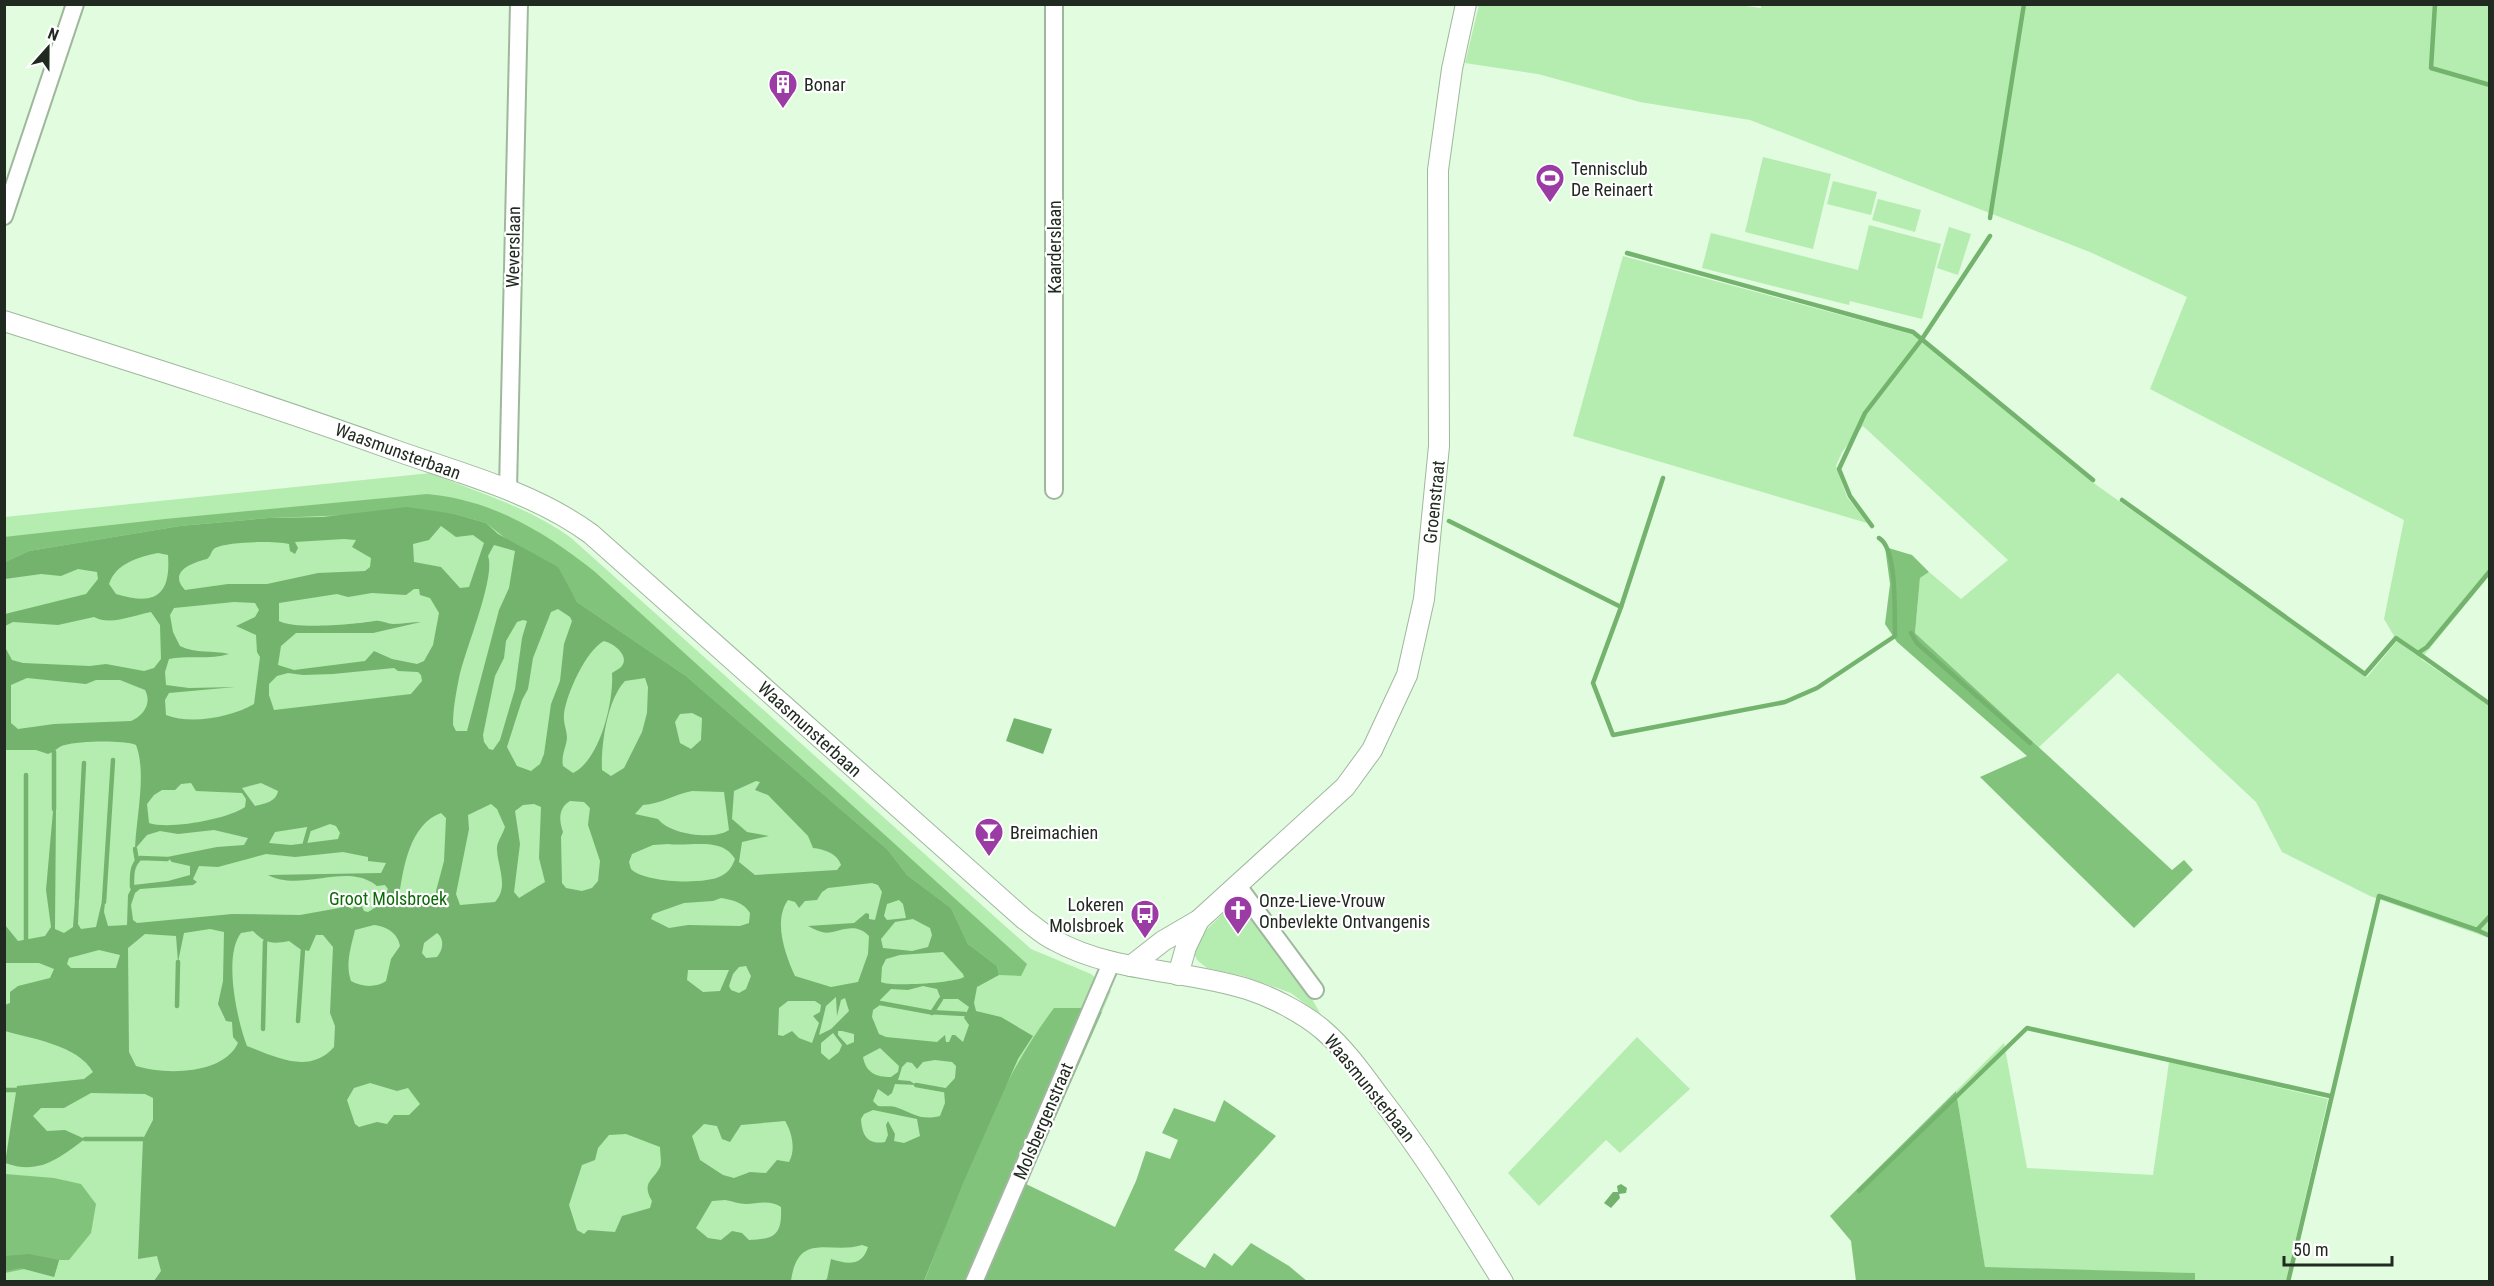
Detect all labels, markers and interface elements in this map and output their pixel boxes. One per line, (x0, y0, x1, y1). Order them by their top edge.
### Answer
north arrow (18, 18, 78, 78)
text: N (45, 24, 61, 45)
building icon: Bonar (767, 68, 799, 110)
place label: Bonar (804, 74, 846, 95)
place label: Tennisclub De Reinaert (1571, 158, 1653, 200)
sports icon: Tennisclub De Reinaert (1534, 162, 1566, 204)
street label: Kaarderslaan (1044, 200, 1065, 294)
street label: Weverslaan (502, 206, 524, 288)
street label: Waasmunsterbaan (332, 419, 464, 483)
street label: Groenstraat (1419, 459, 1449, 545)
street label: Waasmunsterbaan (754, 677, 866, 781)
bar icon: Breimachien (973, 816, 1005, 858)
place label: Breimachien (1010, 822, 1098, 843)
park label: Groot Molsbroek (329, 888, 447, 909)
place label: Onze-Lieve-Vrouw Onbevlekte Ontvangenis (1259, 890, 1430, 932)
place label: Lokeren Molsbroek (1049, 894, 1124, 936)
church icon: Onze-Lieve-Vrouw Onbevlekte Ontvangenis (1222, 894, 1254, 936)
bus stop icon: Lokeren Molsbroek (1129, 898, 1161, 940)
street label: Waasmunsterbaan (1320, 1030, 1420, 1146)
street label: Molsbergenstraat (1009, 1059, 1077, 1183)
scale bar (2284, 1229, 2392, 1267)
text: 50 m (2293, 1239, 2328, 1260)

